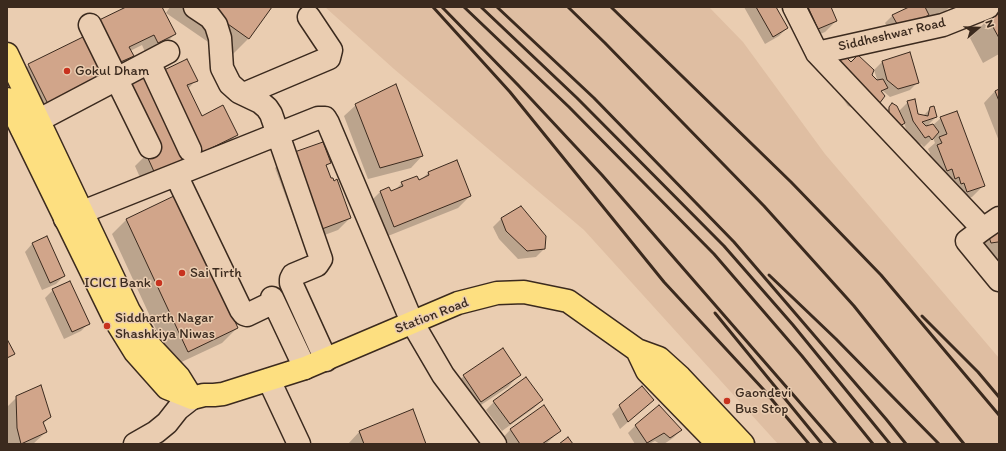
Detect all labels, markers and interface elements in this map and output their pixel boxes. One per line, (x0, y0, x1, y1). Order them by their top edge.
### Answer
north arrow (958, 8, 998, 48)
street label: Siddheshwar Road (837, 14, 947, 56)
text: N (982, 18, 997, 29)
place label: Gokul Dham (75, 63, 149, 79)
marker: Gokul Dham (62, 66, 72, 76)
place label: Sai Tirth (190, 265, 242, 281)
marker: Sai Tirth (177, 268, 187, 278)
place label: ICICI Bank (84, 275, 151, 291)
marker: ICICI Bank (154, 278, 164, 288)
street label: Station Road (393, 294, 471, 338)
place label: Siddharth Nagar Shashkiya Niwas (115, 310, 215, 342)
marker: Siddharth Nagar Shashkiya Niwas (102, 321, 112, 331)
place label: Gaondevi Bus Stop (735, 385, 791, 418)
marker: Gaondevi Bus Stop (722, 396, 732, 406)

